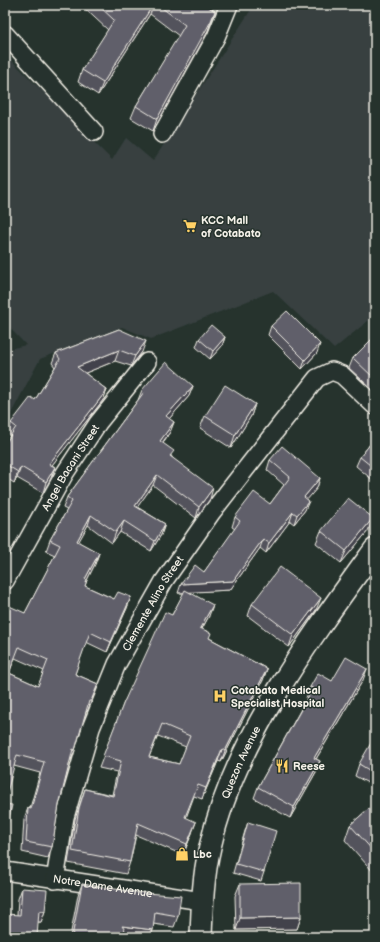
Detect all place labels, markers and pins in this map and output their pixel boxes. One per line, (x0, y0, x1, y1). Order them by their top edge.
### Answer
place label: KCC Mall of Cotabato (201, 214, 261, 240)
supermarket icon: KCC Mall of Cotabato (182, 218, 198, 234)
place label: Cotabato Medical Specialist Hospital (231, 684, 325, 710)
hospital icon: Cotabato Medical Specialist Hospital (212, 688, 228, 704)
restaurant icon: Reese (274, 758, 290, 774)
place label: Reese (293, 760, 325, 773)
shop icon: Lbc (174, 846, 190, 862)
place label: Lbc (193, 848, 212, 861)

